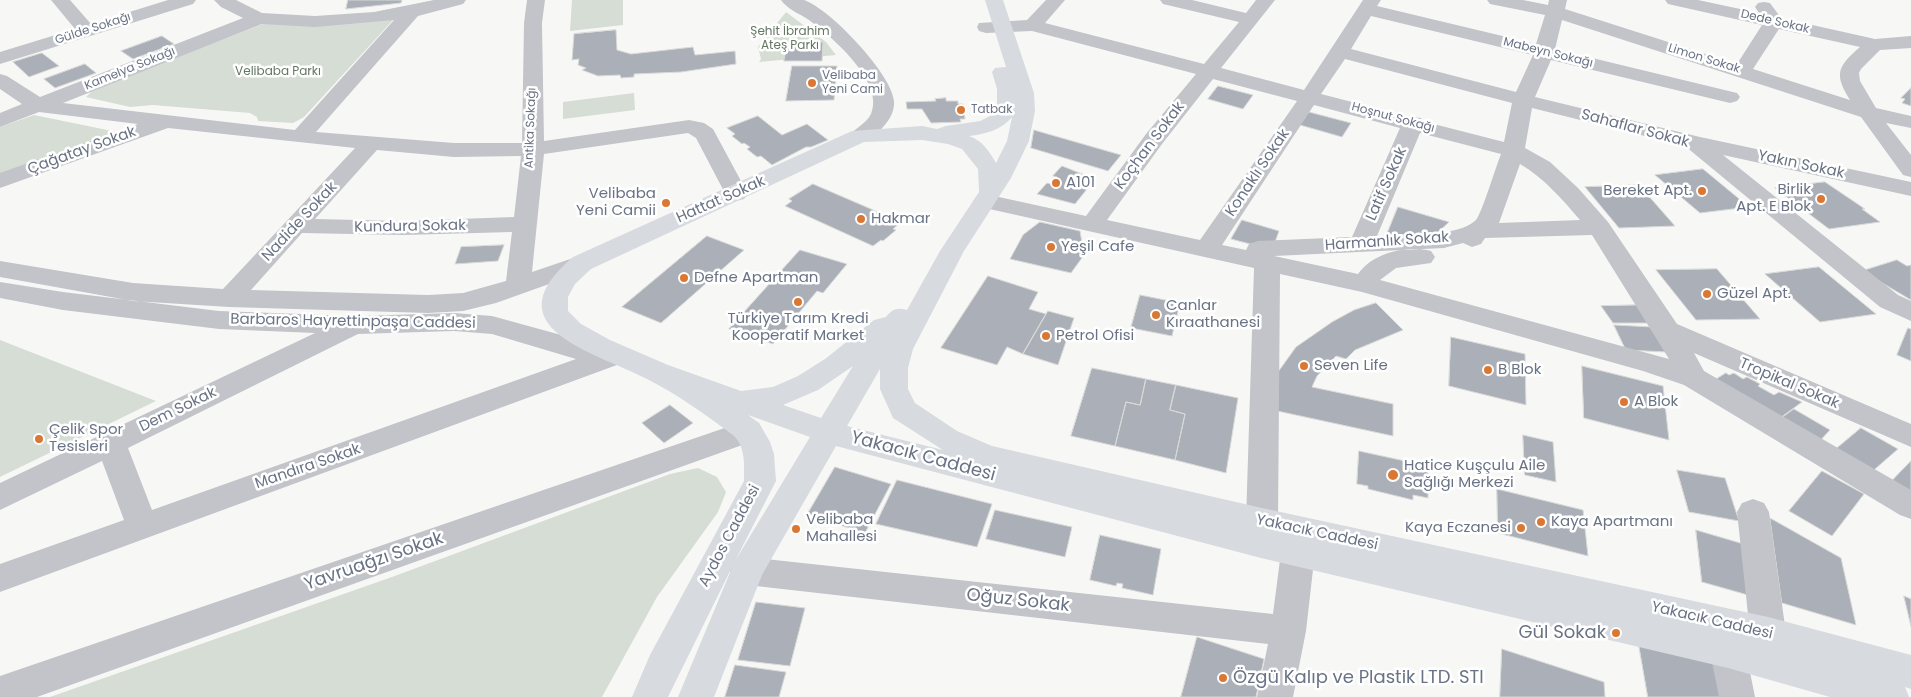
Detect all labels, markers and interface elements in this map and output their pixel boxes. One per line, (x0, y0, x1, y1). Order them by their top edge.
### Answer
street label: Dede Sokak (1739, 7, 1811, 37)
street label: Gülde Sokağı (53, 10, 133, 48)
park label: Şehit İbrahim Ateş Parkı (750, 25, 830, 53)
street label: Mabeyn Sokağı (1502, 35, 1594, 71)
street label: Limon Sokak (1666, 41, 1742, 77)
street label: Kamelya Sokağı (83, 44, 177, 94)
park label: Velibaba Parkı (235, 65, 321, 79)
place label: Velibaba Yeni Cami (822, 69, 883, 97)
marker: Velibaba Yeni Cami (806, 77, 818, 89)
street label: Antika Sokağı (522, 87, 540, 169)
street label: Koçhan Sokak (1111, 99, 1189, 193)
street label: Hoşnut Sokağı (1350, 100, 1436, 136)
place label: Tatbak (971, 103, 1012, 117)
marker: Tatbak (955, 104, 967, 116)
street label: Sahaflar Sokak (1579, 106, 1691, 152)
street label: Çağatay Sokak (25, 123, 139, 179)
street label: Konaklı Sokak (1222, 126, 1294, 220)
street label: Latif Sokak (1363, 144, 1411, 224)
street label: Yakın Sokak (1756, 147, 1846, 183)
street label: Hattat Sokak (674, 172, 768, 228)
place label: A101 (1066, 174, 1095, 192)
marker: A101 (1050, 177, 1062, 189)
street label: Nadide Sokak (259, 179, 341, 265)
place label: Birlik Apt. E Blok (1736, 181, 1811, 216)
place label: Bereket Apt. (1603, 182, 1692, 200)
place label: Velibaba Yeni Camii (576, 185, 656, 220)
marker: Bereket Apt. (1696, 185, 1708, 197)
marker: Birlik Apt. E Blok (1815, 193, 1827, 205)
marker: Velibaba Yeni Camii (660, 197, 672, 209)
place label: Hakmar (871, 210, 930, 228)
marker: Hakmar (855, 213, 867, 225)
street label: Kundura Sokak (354, 217, 466, 237)
street label: Harmanlık Sokak (1324, 229, 1450, 255)
place label: Yeşil Cafe (1061, 238, 1134, 256)
marker: Yeşil Cafe (1045, 241, 1057, 253)
place label: Defne Apartman (694, 269, 818, 287)
marker: Defne Apartman (678, 272, 690, 284)
place label: Güzel Apt. (1717, 285, 1791, 303)
marker: Güzel Apt. (1701, 288, 1713, 300)
marker: Türkiye Tarım Kredi Kooperatif Market (792, 296, 804, 308)
place label: Canlar Kıraathanesi (1166, 297, 1260, 332)
marker: Canlar Kıraathanesi (1150, 309, 1162, 321)
place label: Türkiye Tarım Kredi Kooperatif Market (727, 310, 869, 345)
street label: Barbaros Hayrettinpaşa Caddesi (230, 311, 476, 333)
place label: Petrol Ofisi (1056, 327, 1134, 345)
marker: Petrol Ofisi (1040, 330, 1052, 342)
street label: Tropikal Sokak (1736, 355, 1842, 413)
place label: Seven Life (1314, 357, 1388, 375)
marker: Seven Life (1298, 360, 1310, 372)
place label: B Blok (1498, 361, 1541, 379)
marker: B Blok (1482, 364, 1494, 376)
street label: Dem Sokak (137, 384, 219, 436)
place label: A Blok (1634, 393, 1678, 411)
marker: A Blok (1618, 396, 1630, 408)
place label: Çelik Spor Tesisleri (49, 421, 123, 456)
street label: Yakacık Caddesi (848, 427, 998, 487)
marker: Çelik Spor Tesisleri (33, 433, 45, 445)
street label: Mandıra Sokak (253, 441, 363, 493)
place label: Hatice Kuşçulu Aile Sağlığı Merkezi (1404, 457, 1545, 492)
marker: Hatice Kuşçulu Aile Sağlığı Merkezi (1386, 468, 1400, 482)
street label: Aydos Caddesi (696, 482, 764, 590)
place label: Velibaba Mahallesi (806, 511, 877, 546)
street label: Yakacık Caddesi (1254, 511, 1380, 555)
place label: Kaya Apartmanı (1551, 513, 1673, 531)
marker: Kaya Apartmanı (1535, 516, 1547, 528)
place label: Kaya Eczanesi (1405, 519, 1511, 537)
marker: Kaya Eczanesi (1515, 522, 1527, 534)
marker: Velibaba Mahallesi (790, 523, 802, 535)
street label: Yavruağzı Sokak (302, 528, 446, 596)
street label: Oğuz Sokak (965, 585, 1071, 617)
street label: Yakacık Caddesi (1650, 598, 1774, 644)
place label: Gül Sokak (1518, 622, 1606, 644)
marker: Gül Sokak (1610, 627, 1622, 639)
place label: Özgü Kalıp ve Plastik LTD. STI (1233, 667, 1484, 689)
marker: Özgü Kalıp ve Plastik LTD. STI (1217, 672, 1229, 684)

